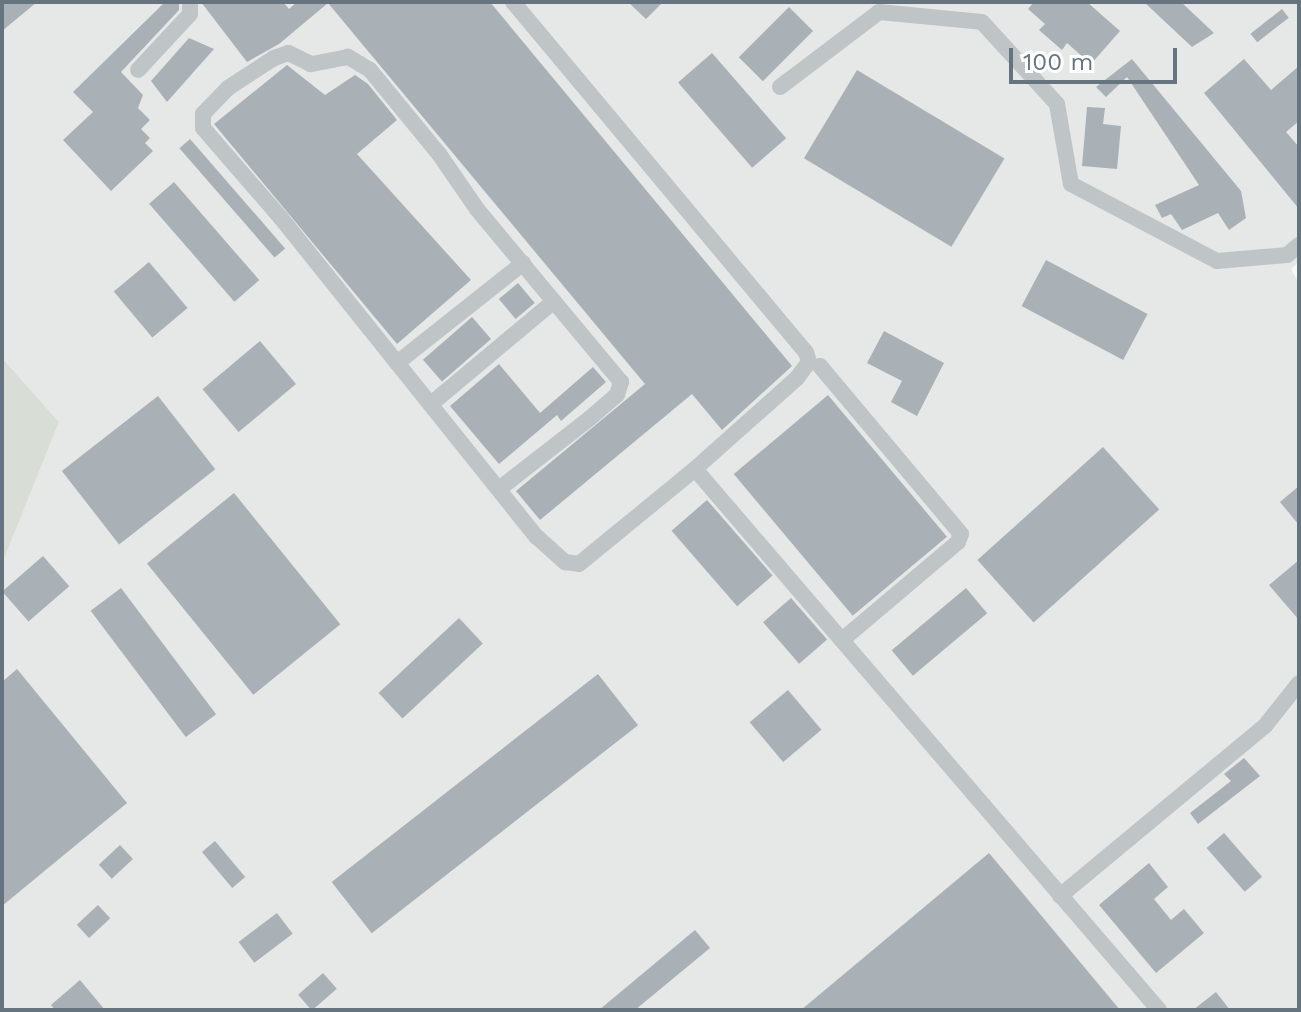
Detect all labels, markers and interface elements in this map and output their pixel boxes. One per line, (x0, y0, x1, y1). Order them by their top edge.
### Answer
scale bar (1013, 32, 1181, 82)
text: 100 m (1023, 48, 1093, 76)

